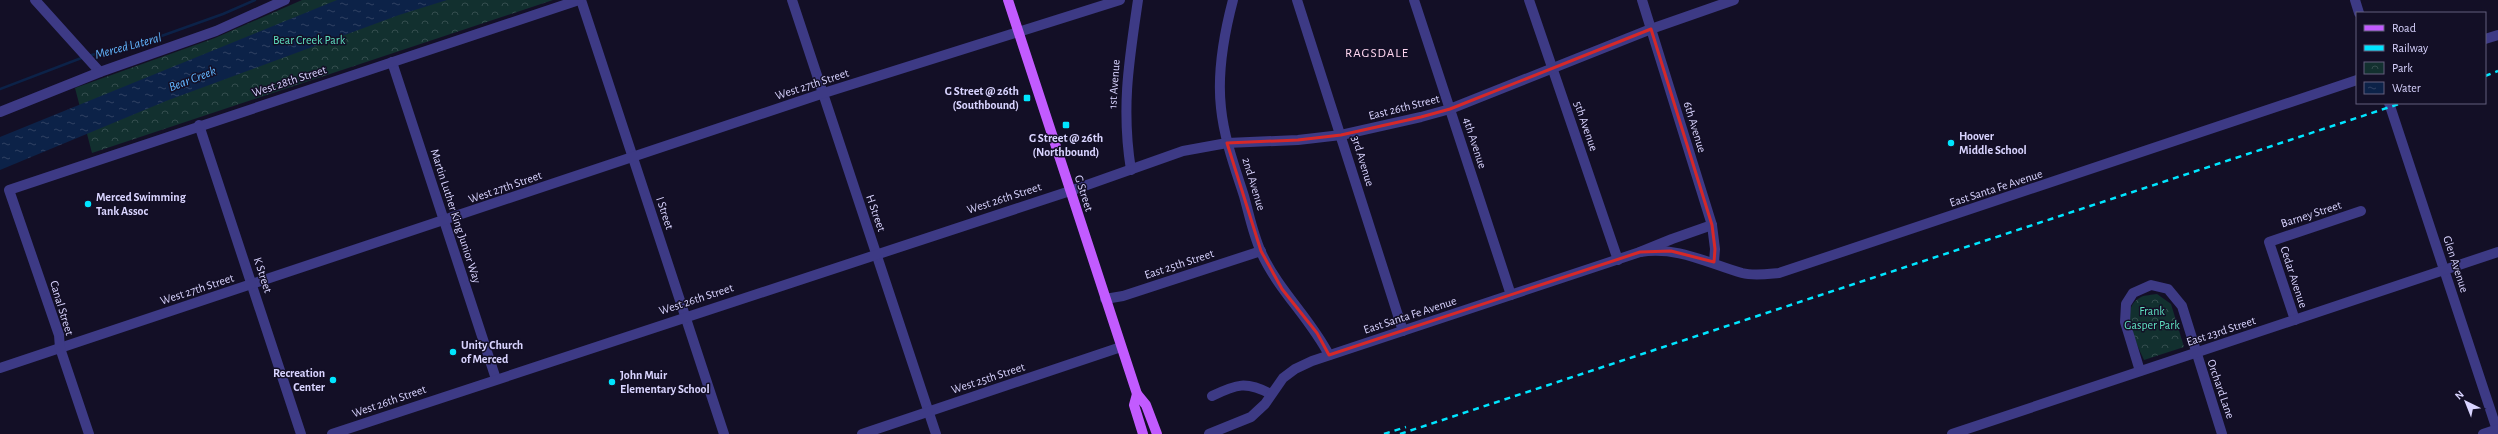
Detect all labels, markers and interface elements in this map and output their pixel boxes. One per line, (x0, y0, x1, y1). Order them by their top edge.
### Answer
legend (2356, 12, 2486, 104)
text: Road (2392, 22, 2416, 34)
water label: Merced Lateral (94, 31, 163, 62)
park label: Bear Creek Park (273, 34, 346, 46)
text: Railway (2392, 42, 2428, 55)
district label: RAGSDALE (1345, 47, 1409, 60)
street label: 1st Avenue (1106, 59, 1122, 109)
text: Park (2392, 62, 2413, 74)
street label: West 28th Street (250, 63, 328, 99)
water label: Bear Creek (167, 64, 218, 94)
street label: West 27th Street (774, 66, 851, 102)
text: Water (2392, 82, 2421, 94)
place label: G Street @ 26th (Southbound) (945, 85, 1019, 112)
street label: East 26th Street (1367, 92, 1441, 122)
marker: G Street @ 26th (Southbound) (1022, 93, 1032, 103)
street label: 5th Avenue (1572, 99, 1600, 153)
street label: 6th Avenue (1682, 100, 1708, 154)
street label: 4th Avenue (1461, 116, 1489, 170)
marker: G Street @ 26th (Northbound) (1061, 120, 1071, 130)
place label: Hoover Middle School (1959, 130, 2027, 156)
place label: G Street @ 26th (Northbound) (1029, 132, 1103, 159)
street label: 3rd Avenue (1350, 134, 1376, 188)
marker: Hoover Middle School (1946, 138, 1956, 148)
street label: Martin Luther King Junior Way (428, 147, 483, 285)
street label: 2nd Avenue (1240, 156, 1268, 212)
street label: East Santa Fe Avenue (1948, 167, 2044, 209)
street label: West 27th Street (467, 169, 543, 205)
street label: G Street (1073, 173, 1096, 213)
street label: West 26th Street (965, 180, 1043, 216)
place label: Merced Swimming Tank Assoc (96, 191, 187, 217)
street label: H Street (864, 193, 888, 233)
street label: I Street (654, 195, 676, 231)
marker: Merced Swimming Tank Assoc (83, 199, 93, 209)
street label: Barney Street (2279, 199, 2343, 230)
street label: Glen Avenue (2441, 234, 2471, 294)
street label: Cedar Avenue (2278, 245, 2310, 309)
street label: East 25th Street (1143, 247, 1215, 281)
street label: K Street (252, 256, 274, 295)
street label: West 27th Street (159, 271, 236, 307)
street label: Canal Street (48, 279, 76, 337)
street label: West 26th Street (657, 281, 735, 317)
street label: East Santa Fe Avenue (1362, 294, 1458, 336)
park label: Frank Gasper Park (2124, 305, 2180, 331)
street label: East 23rd Street (2185, 314, 2257, 348)
place label: Unity Church of Merced (461, 339, 523, 365)
marker: Unity Church of Merced (448, 347, 458, 357)
street label: Orchard Lane (2205, 358, 2237, 420)
street label: West 25th Street (950, 360, 1027, 396)
place label: Recreation Center (273, 367, 326, 393)
place label: John Muir Elementary School (620, 369, 710, 396)
marker: Recreation Center (328, 375, 338, 385)
marker: John Muir Elementary School (607, 377, 617, 387)
north arrow (2446, 382, 2486, 422)
street label: West 26th Street (350, 383, 428, 419)
text: N (2453, 388, 2466, 402)

